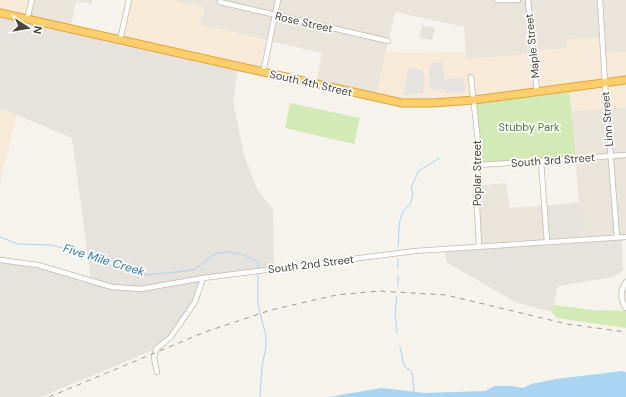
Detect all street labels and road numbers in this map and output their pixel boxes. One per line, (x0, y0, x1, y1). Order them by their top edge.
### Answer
street label: Rose Street (274, 9, 334, 35)
street label: Maple Street (522, 13, 542, 79)
street label: South 4th Street (268, 67, 354, 99)
street label: Linn Street (598, 91, 616, 147)
street label: Poplar Street (470, 140, 484, 206)
street label: South 3rd Street (511, 150, 595, 170)
street label: South 2nd Street (267, 252, 355, 276)

